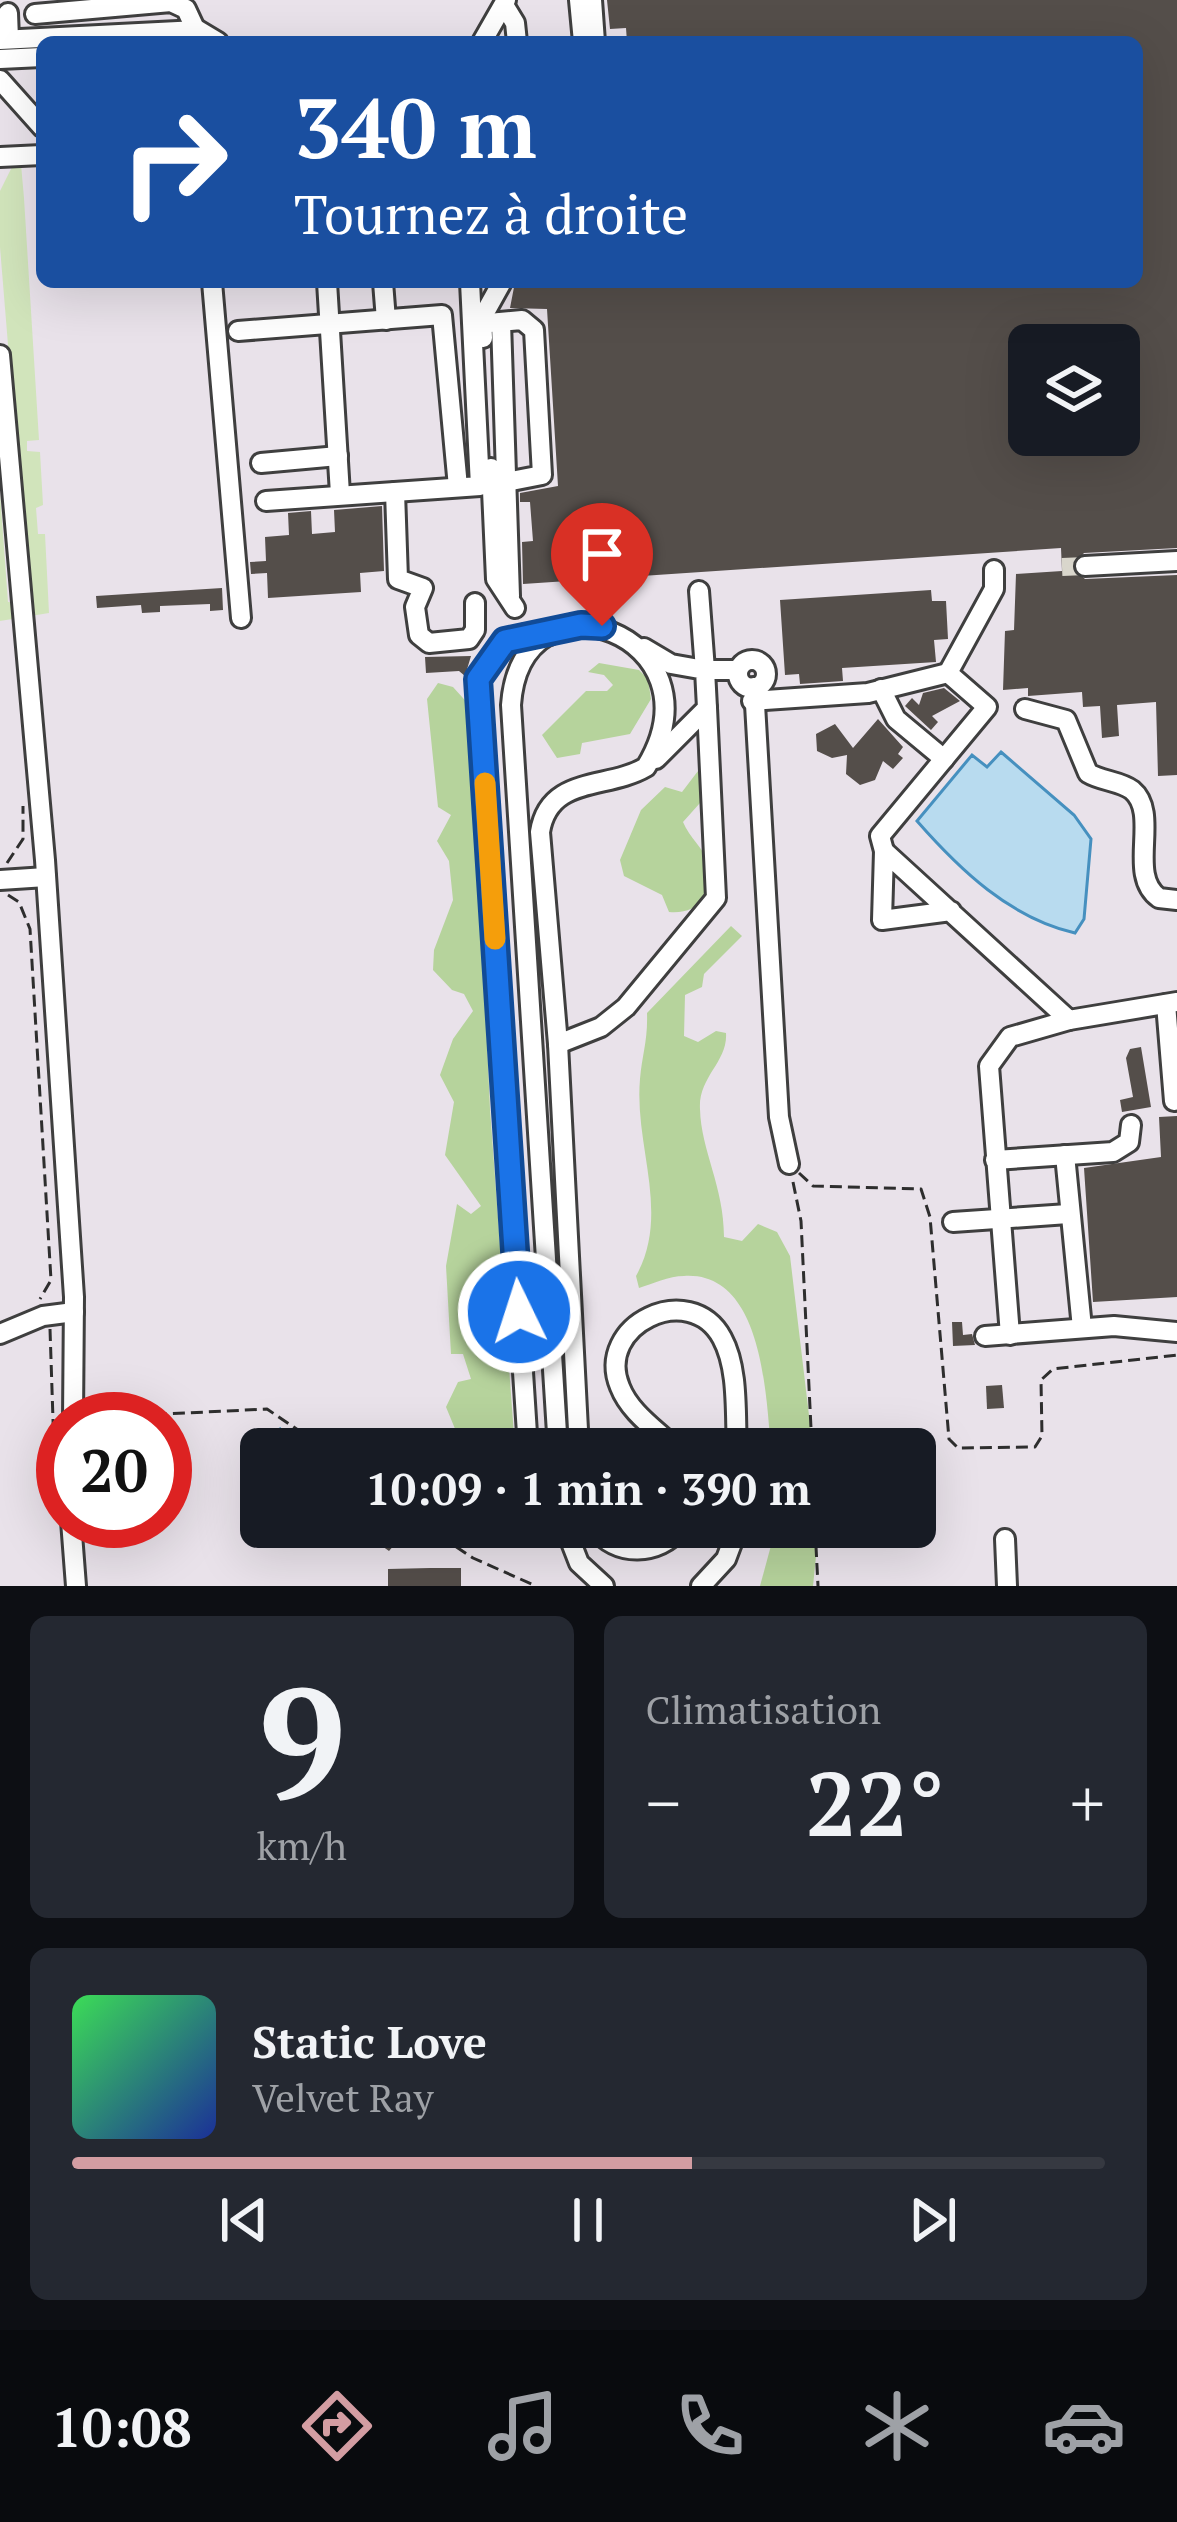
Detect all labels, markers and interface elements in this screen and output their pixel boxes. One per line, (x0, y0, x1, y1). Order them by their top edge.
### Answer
text: 340 m (294, 71, 537, 182)
icon: right (96, 84, 252, 240)
text: Tournez à droite (294, 178, 688, 249)
map controls (1008, 324, 1140, 456)
button: layers (1008, 324, 1140, 456)
pin (551, 503, 653, 626)
icon: arrive (569, 521, 635, 587)
position arrow (456, 1249, 582, 1375)
speed limit sign: 20 (36, 1392, 192, 1548)
text: 10:09 · 1 min · 390 m (365, 1458, 811, 1518)
text: 9 (258, 1637, 346, 1844)
text: Climatisation (646, 1683, 881, 1735)
text: 22° (806, 1742, 945, 1862)
text: − (646, 1758, 681, 1846)
text: + (1070, 1758, 1105, 1846)
text: km/h (257, 1819, 347, 1871)
text: Static Love (252, 2011, 487, 2071)
text: Velvet Ray (252, 2071, 433, 2123)
icon: previous (211, 2187, 277, 2253)
icon: pause (555, 2187, 621, 2253)
icon: next (900, 2187, 966, 2253)
icon: directions (295, 2384, 379, 2468)
icon: music (481, 2384, 565, 2468)
icon: phone (668, 2384, 752, 2468)
icon: climate (855, 2384, 939, 2468)
icon: car (1042, 2384, 1126, 2468)
text: 10:08 (51, 2391, 192, 2462)

